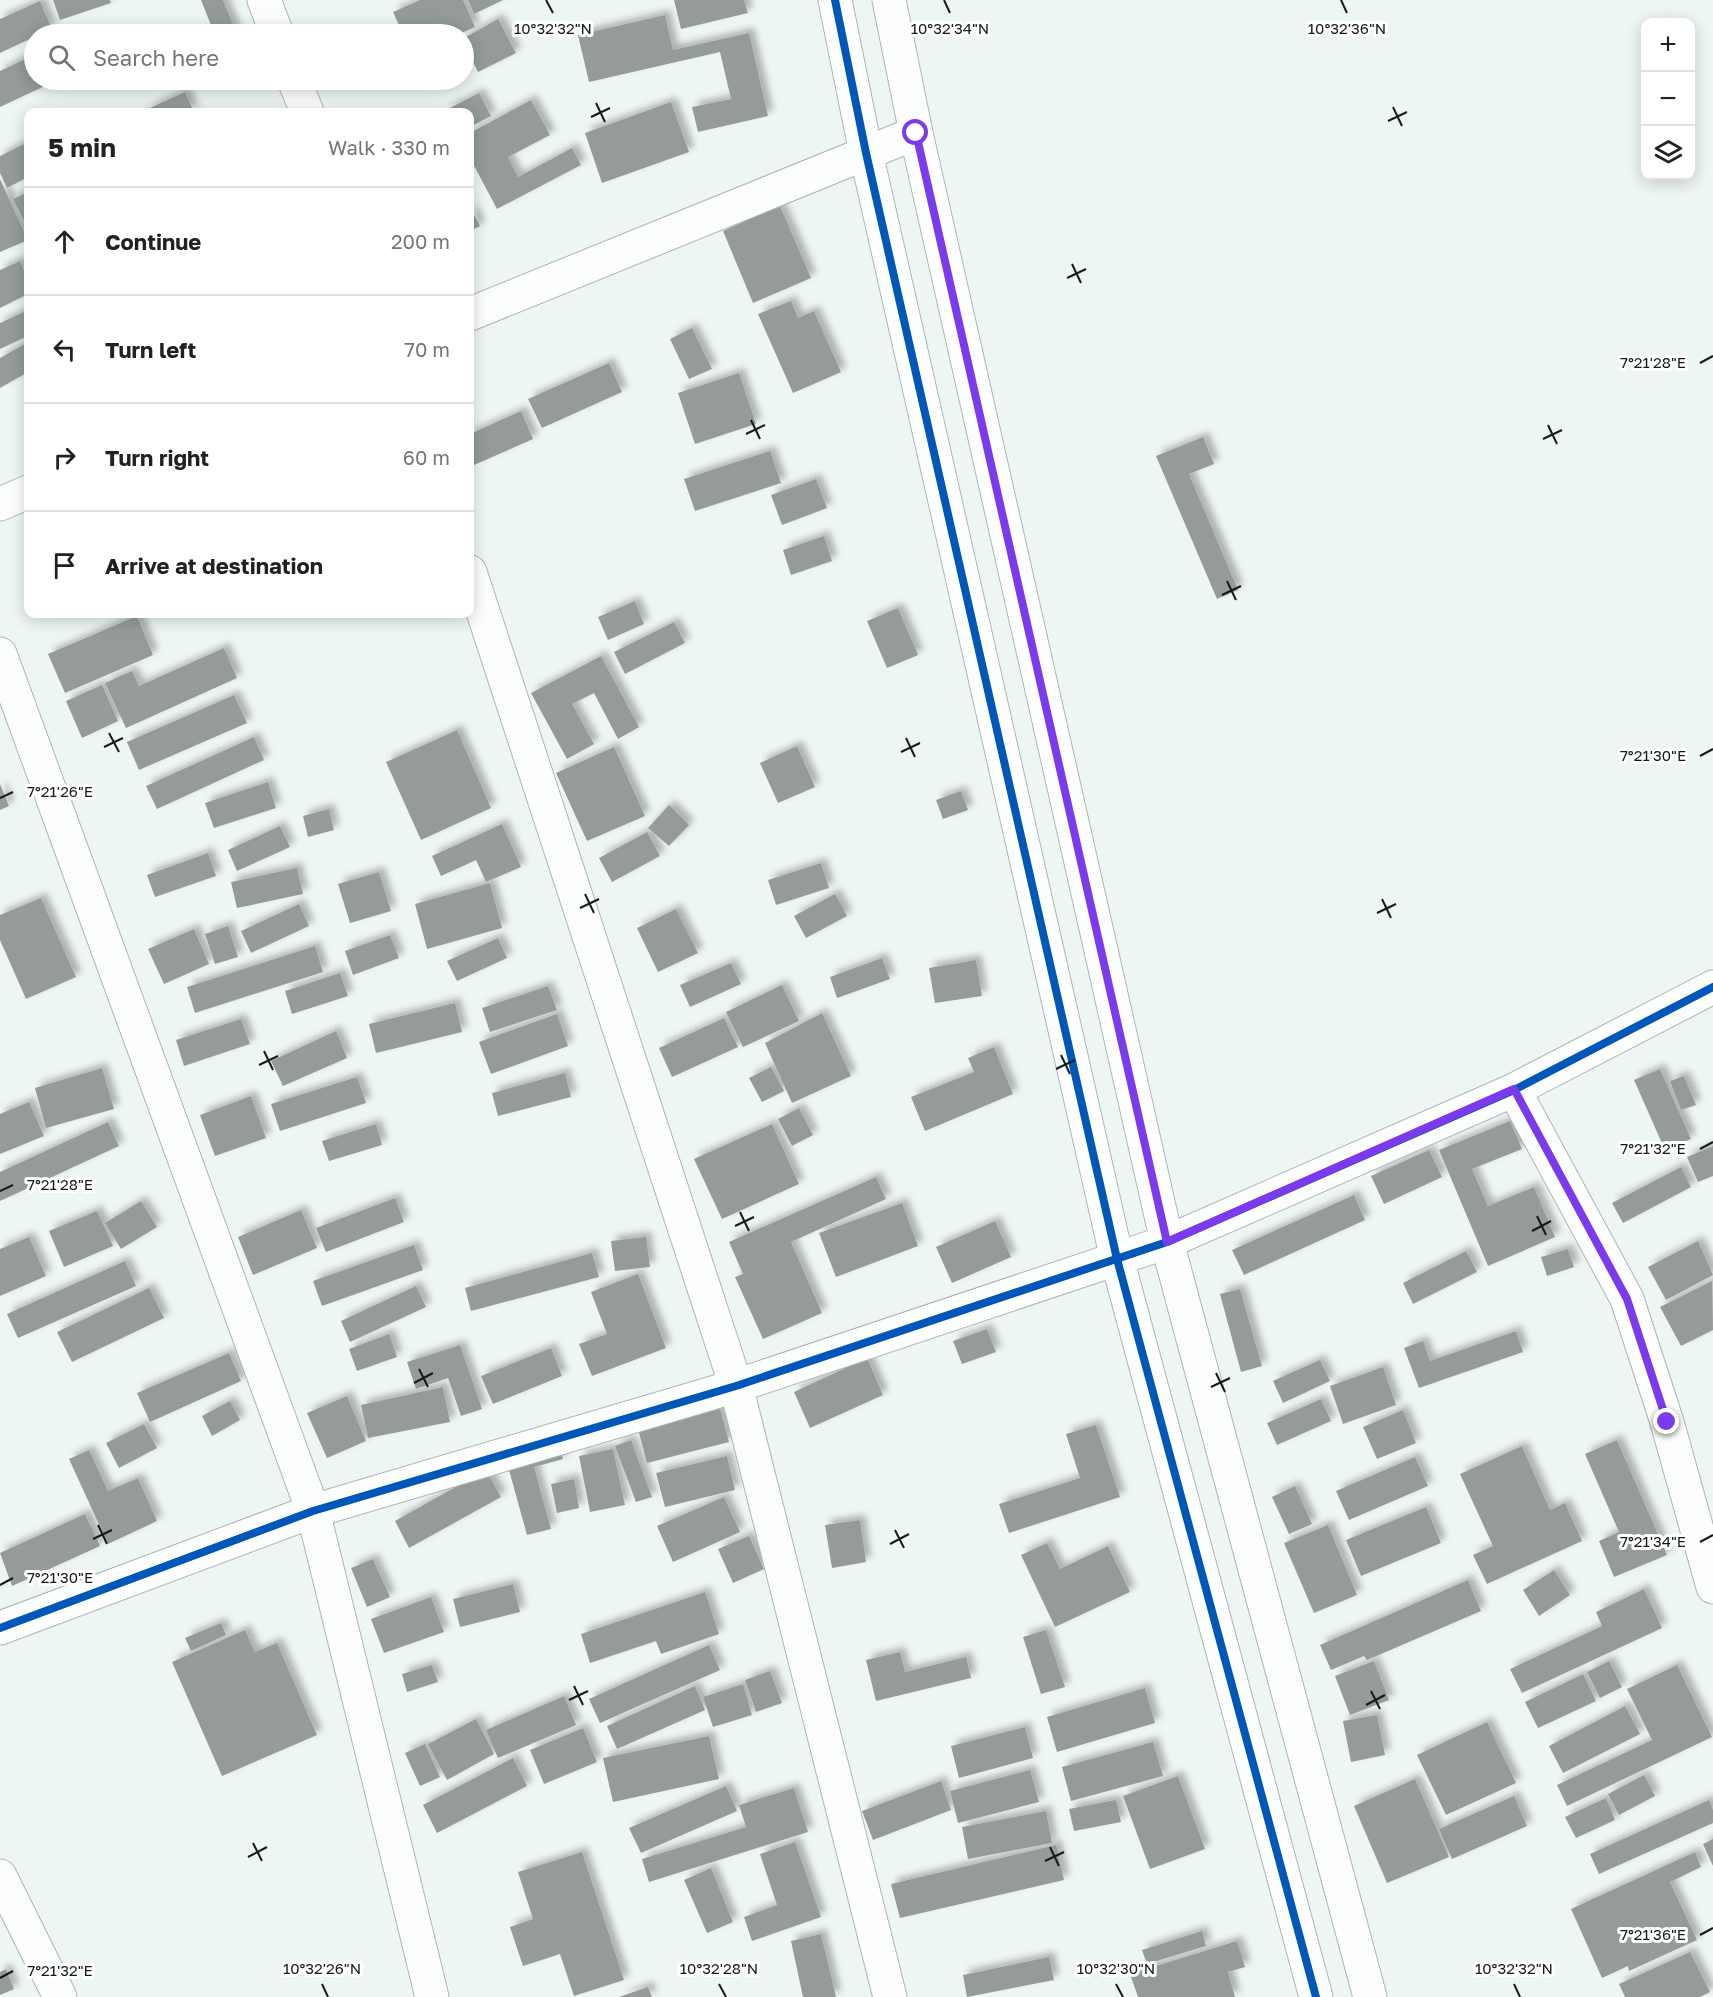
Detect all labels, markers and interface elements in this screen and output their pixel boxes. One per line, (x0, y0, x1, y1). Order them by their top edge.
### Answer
map controls (1641, 18, 1695, 180)
button: + (1641, 18, 1695, 72)
text: 10°32'32"N (514, 19, 592, 37)
text: 10°32'34"N (911, 19, 989, 37)
text: 10°32'36"N (1308, 19, 1386, 37)
search box (24, 24, 474, 90)
icon: search (45, 41, 78, 74)
text: Search here (93, 44, 219, 71)
button: − (1641, 72, 1695, 126)
route start (902, 119, 928, 145)
button: layers (1641, 126, 1695, 180)
text: 5 min (48, 132, 116, 163)
text: Walk · 330 m (328, 135, 450, 159)
icon: ahead (48, 225, 81, 258)
text: Continue (105, 228, 201, 255)
text: 200 m (391, 229, 450, 253)
icon: left (48, 333, 81, 366)
text: Turn left (105, 336, 196, 363)
text: 70 m (404, 337, 450, 361)
text: 7°21'28"E (1620, 353, 1686, 371)
icon: right (48, 441, 81, 474)
text: Turn right (105, 444, 209, 471)
text: 60 m (403, 445, 450, 469)
icon: arrive (48, 549, 81, 582)
text: Arrive at destination (105, 552, 323, 579)
text: 7°21'30"E (1620, 746, 1686, 764)
text: 7°21'26"E (27, 782, 93, 800)
text: 7°21'32"E (1620, 1139, 1686, 1157)
text: 7°21'28"E (27, 1175, 93, 1193)
route end (1653, 1408, 1679, 1434)
text: 7°21'34"E (1620, 1532, 1686, 1550)
text: 7°21'30"E (27, 1568, 93, 1586)
text: 7°21'36"E (1620, 1925, 1686, 1943)
text: 10°32'26"N (283, 1959, 361, 1977)
text: 10°32'28"N (680, 1959, 758, 1977)
text: 10°32'30"N (1077, 1959, 1155, 1977)
text: 10°32'32"N (1475, 1959, 1553, 1977)
text: 7°21'32"E (27, 1961, 93, 1979)

